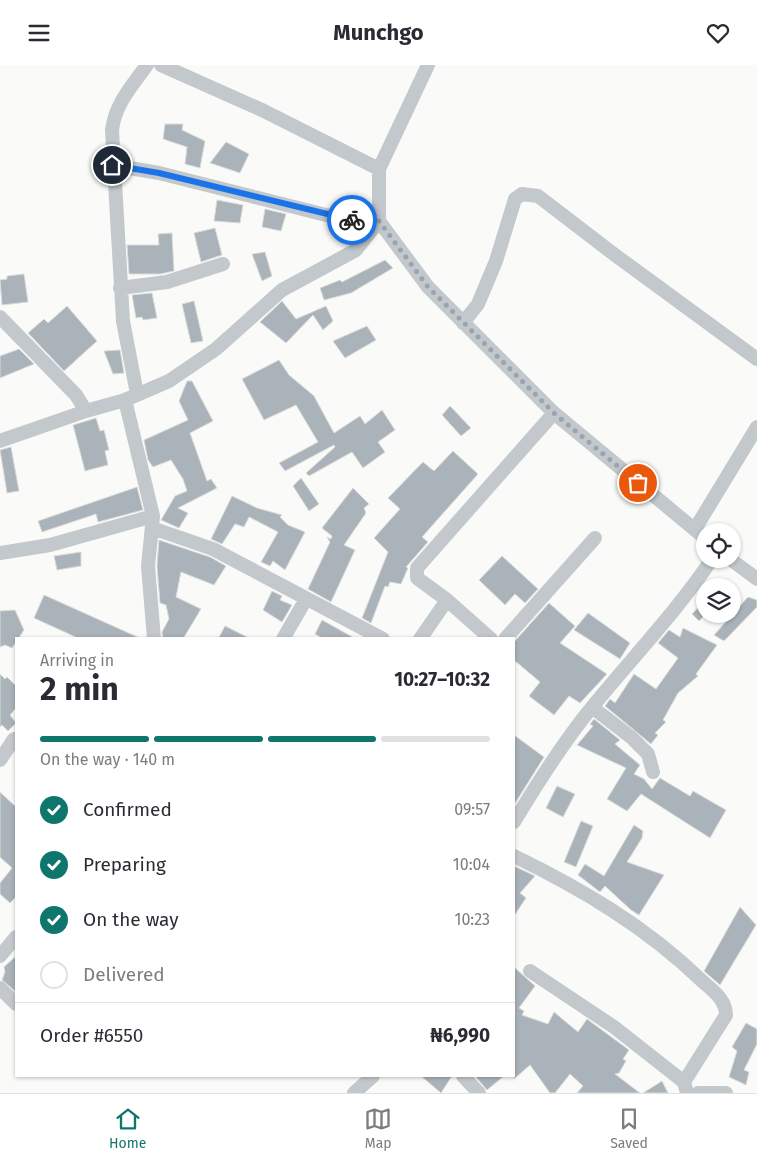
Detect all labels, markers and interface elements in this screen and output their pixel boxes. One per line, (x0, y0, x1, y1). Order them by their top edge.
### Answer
icon: menu (25, 19, 53, 47)
text: Munchgo (333, 19, 424, 46)
icon: heart (704, 19, 732, 47)
pin (91, 144, 133, 186)
icon: home (98, 151, 126, 179)
courier (327, 195, 377, 245)
icon: bike (338, 206, 366, 234)
pin (617, 462, 659, 504)
icon: bag (624, 469, 652, 497)
map controls (696, 523, 741, 623)
button: locate (696, 523, 741, 568)
button: layers (696, 578, 741, 623)
text: Arriving in (40, 651, 114, 670)
text: 10:27–10:32 (394, 668, 490, 691)
text: 2 min (40, 670, 119, 708)
text: On the way · 140 m (40, 750, 175, 769)
icon: check (40, 796, 68, 824)
text: Confirmed (83, 798, 172, 821)
text: 09:57 (454, 800, 490, 819)
icon: check (40, 851, 68, 879)
text: Preparing (83, 853, 166, 876)
text: 10:04 (453, 855, 490, 874)
icon: check (40, 906, 68, 934)
text: On the way (83, 908, 179, 931)
text: 10:23 (454, 910, 490, 929)
text: Delivered (83, 963, 165, 986)
text: Order #6550 (40, 1024, 143, 1047)
text: ₦6,990 (430, 1024, 490, 1047)
tab: Home (109, 1105, 146, 1152)
tab: Map (364, 1105, 392, 1152)
tab: Saved (610, 1105, 648, 1152)

